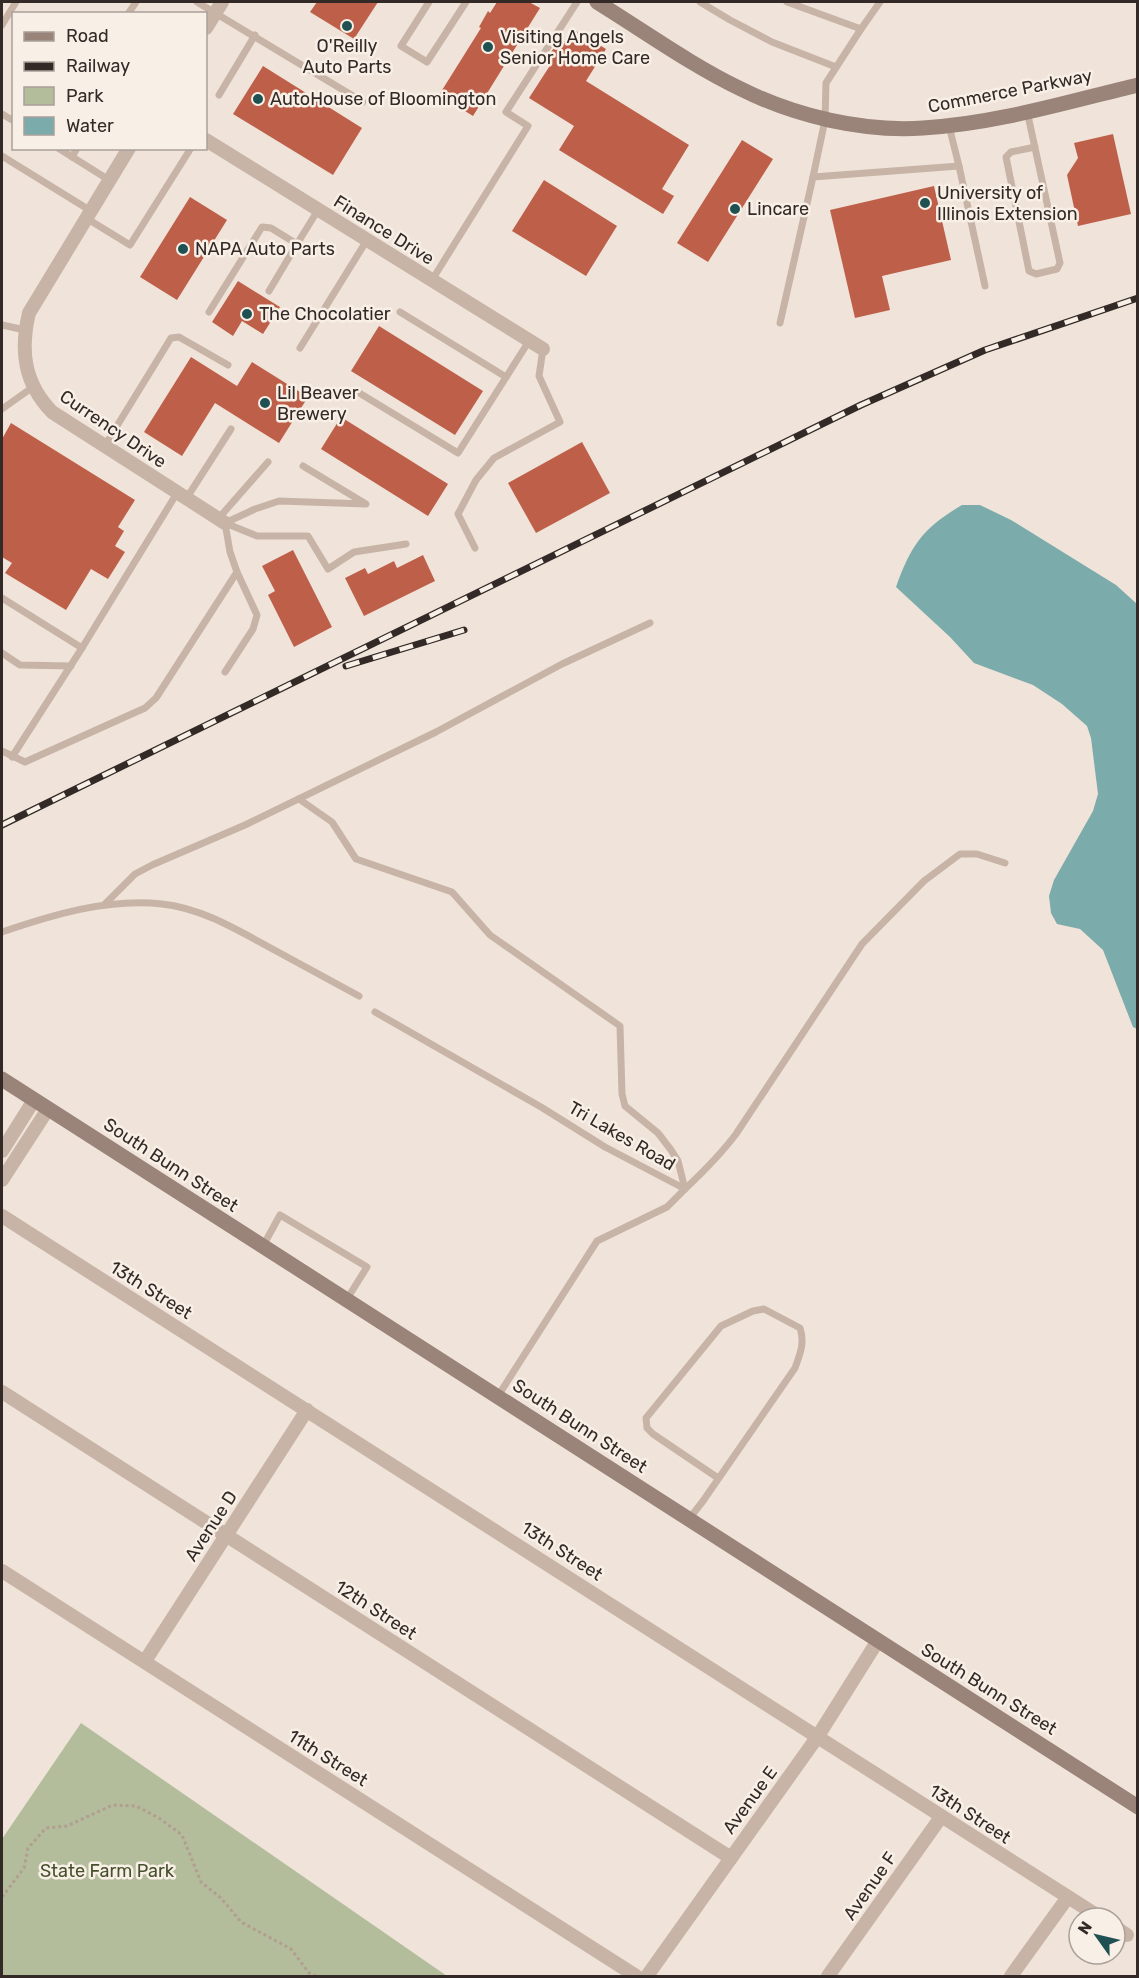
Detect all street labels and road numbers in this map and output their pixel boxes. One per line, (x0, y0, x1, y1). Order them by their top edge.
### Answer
street label: Commerce Parkway (926, 64, 1094, 118)
street label: Finance Drive (330, 190, 438, 270)
street label: Currency Drive (55, 385, 171, 473)
street label: Tri Lakes Road (565, 1097, 679, 1175)
street label: South Bunn Street (100, 1113, 242, 1217)
street label: 13th Street (106, 1256, 196, 1324)
street label: South Bunn Street (509, 1374, 651, 1478)
street label: Avenue D (180, 1487, 242, 1565)
street label: 13th Street (517, 1516, 607, 1586)
street label: 12th Street (331, 1576, 421, 1644)
street label: South Bunn Street (917, 1638, 1061, 1740)
street label: 11th Street (284, 1725, 372, 1791)
street label: Avenue E (718, 1762, 782, 1838)
street label: 13th Street (925, 1779, 1015, 1849)
street label: Avenue F (839, 1848, 901, 1924)

